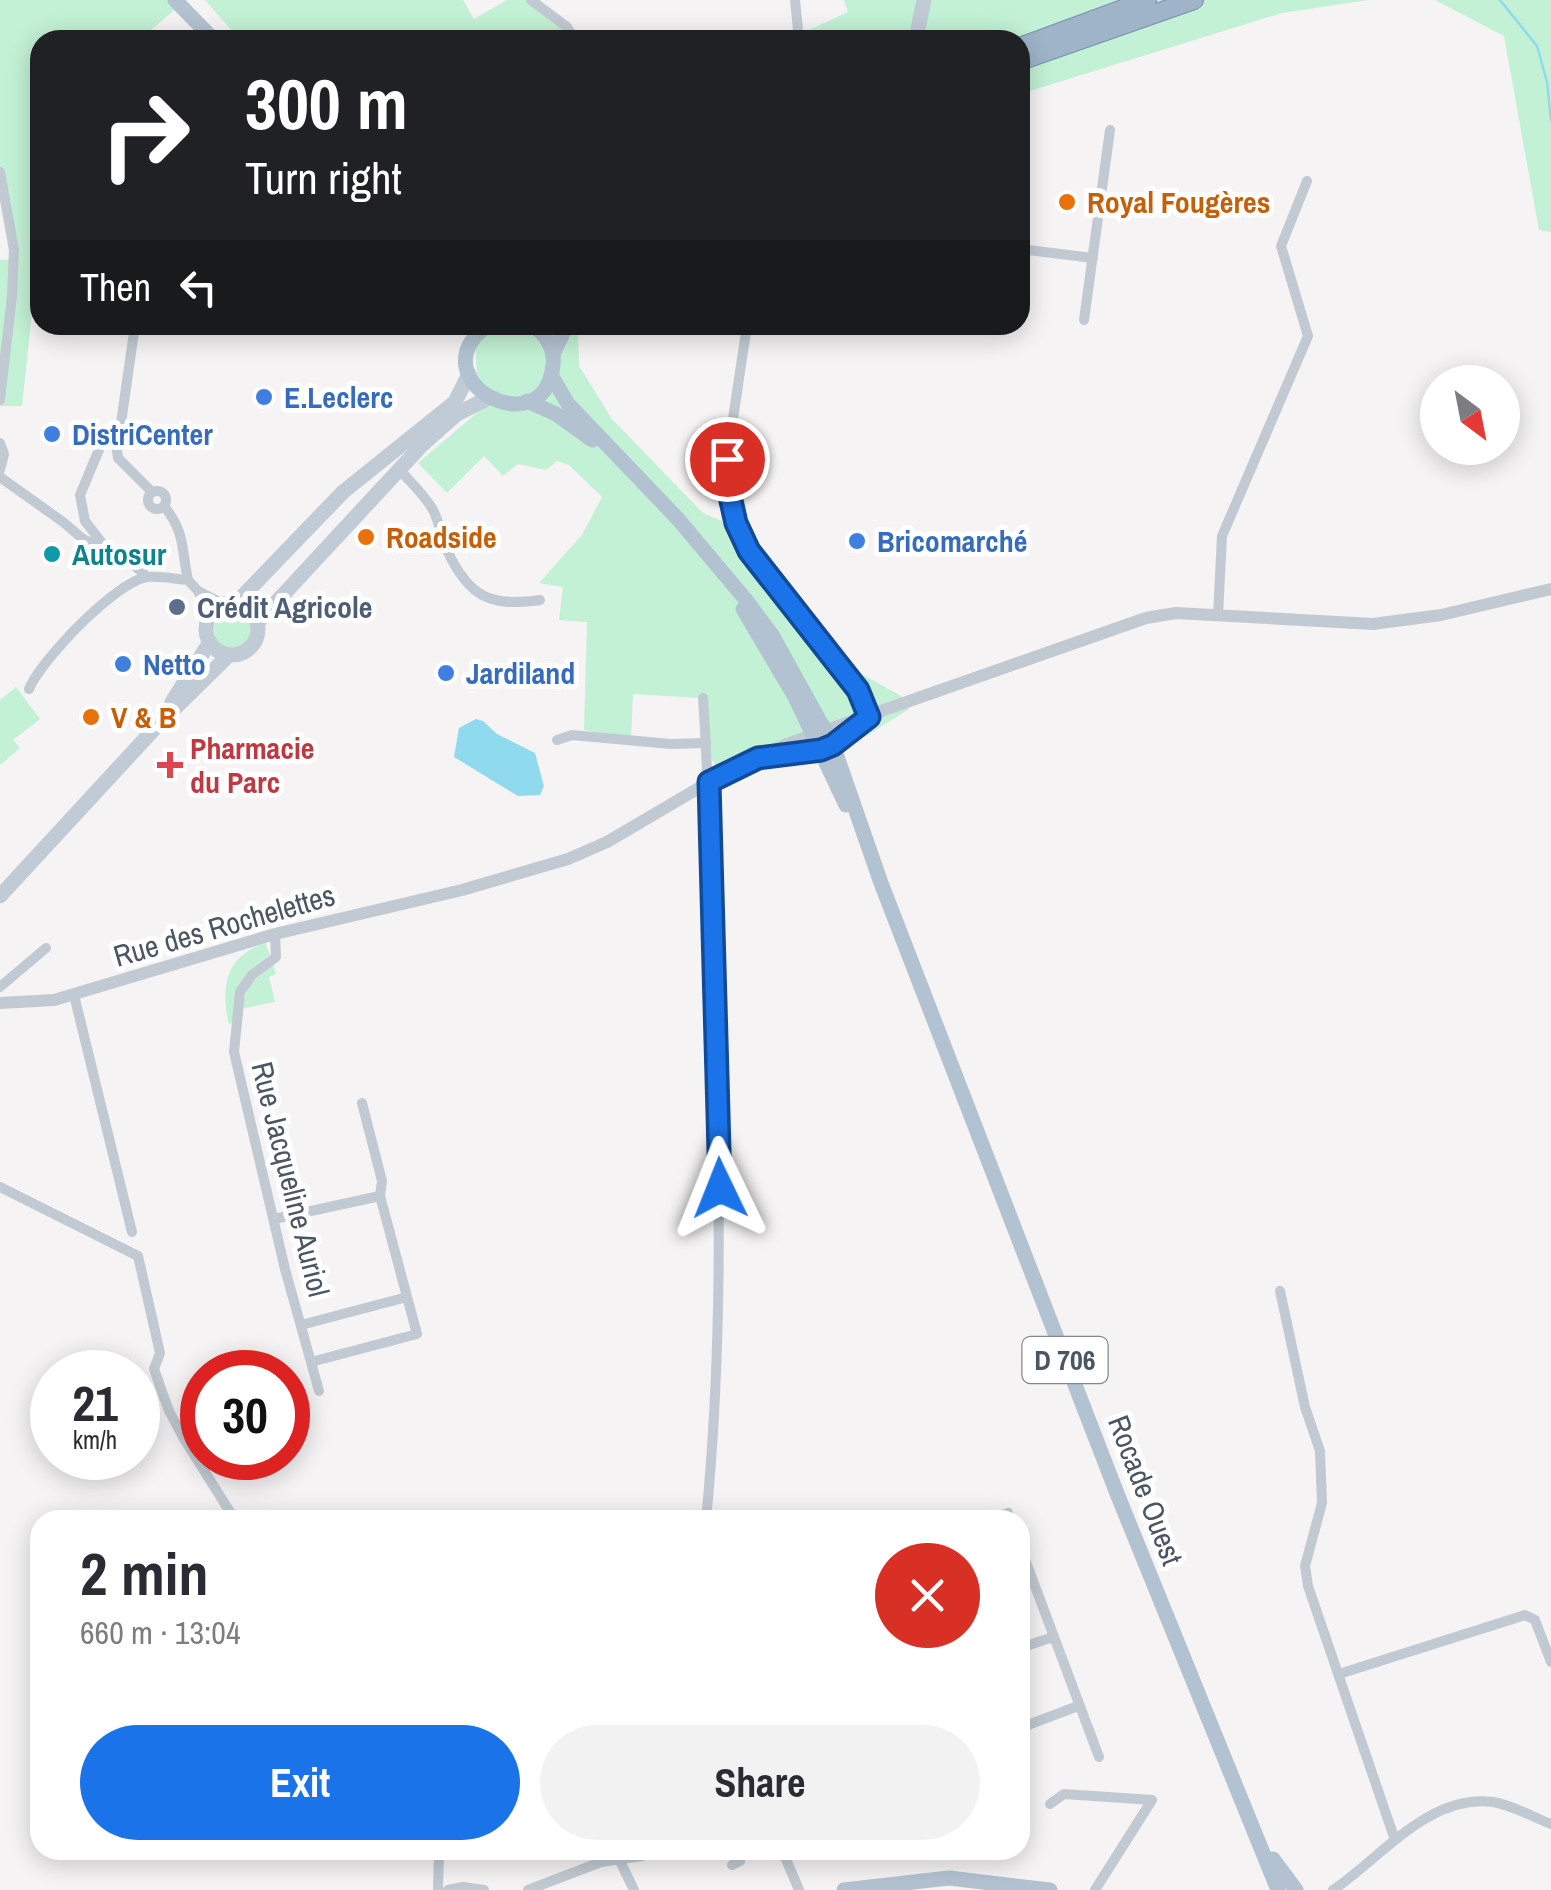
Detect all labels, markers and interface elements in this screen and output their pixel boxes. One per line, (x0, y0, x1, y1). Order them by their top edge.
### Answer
text: 300 m (245, 57, 408, 151)
icon: right (80, 70, 210, 200)
text: Turn right (245, 147, 402, 208)
place label: Royal Fougères (1087, 182, 1270, 222)
marker: Royal Fougères (1056, 191, 1078, 213)
icon: left (171, 260, 226, 315)
text: Then (80, 262, 151, 313)
north arrow (1420, 365, 1520, 465)
map controls (1420, 365, 1520, 465)
place label: E.Leclerc (284, 377, 393, 417)
marker: E.Leclerc (253, 386, 275, 408)
place label: DistriCenter (72, 414, 213, 454)
pin (685, 417, 770, 502)
marker: DistriCenter (41, 423, 63, 445)
icon: arrive (700, 432, 755, 487)
place label: Roadside (386, 517, 497, 557)
place label: Bricomarché (877, 521, 1027, 561)
marker: Roadside (355, 526, 377, 548)
marker: Bricomarché (846, 530, 868, 552)
place label: Autosur (72, 534, 167, 574)
marker: Autosur (41, 543, 63, 565)
place label: Crédit Agricole (197, 587, 372, 627)
marker: Crédit Agricole (166, 596, 188, 618)
place label: Netto (143, 644, 206, 684)
marker: Netto (112, 653, 134, 675)
place label: Jardiland (466, 653, 575, 693)
marker: Jardiland (435, 662, 457, 684)
place label: V & B (111, 697, 177, 737)
marker: V & B (80, 706, 102, 728)
place label: Pharmacie du Parc (190, 728, 314, 802)
marker: Pharmacie du Parc (159, 754, 181, 776)
street label: Rue des Rochelettes (109, 874, 339, 976)
street label: Rue Jacqueline Auriol (242, 1057, 340, 1301)
position arrow (668, 1136, 772, 1240)
road number: D 706 (1022, 1337, 1108, 1383)
speed limit sign: 30 (180, 1350, 310, 1480)
text: 21 (72, 1369, 118, 1437)
street label: Rocade Ouest (1099, 1409, 1193, 1571)
text: km/h (73, 1423, 117, 1457)
text: 2 min (80, 1533, 209, 1614)
button: close (875, 1543, 980, 1648)
text: 660 m · 13:04 (80, 1611, 240, 1654)
button: Exit (80, 1725, 520, 1840)
button: Share (540, 1725, 980, 1840)

